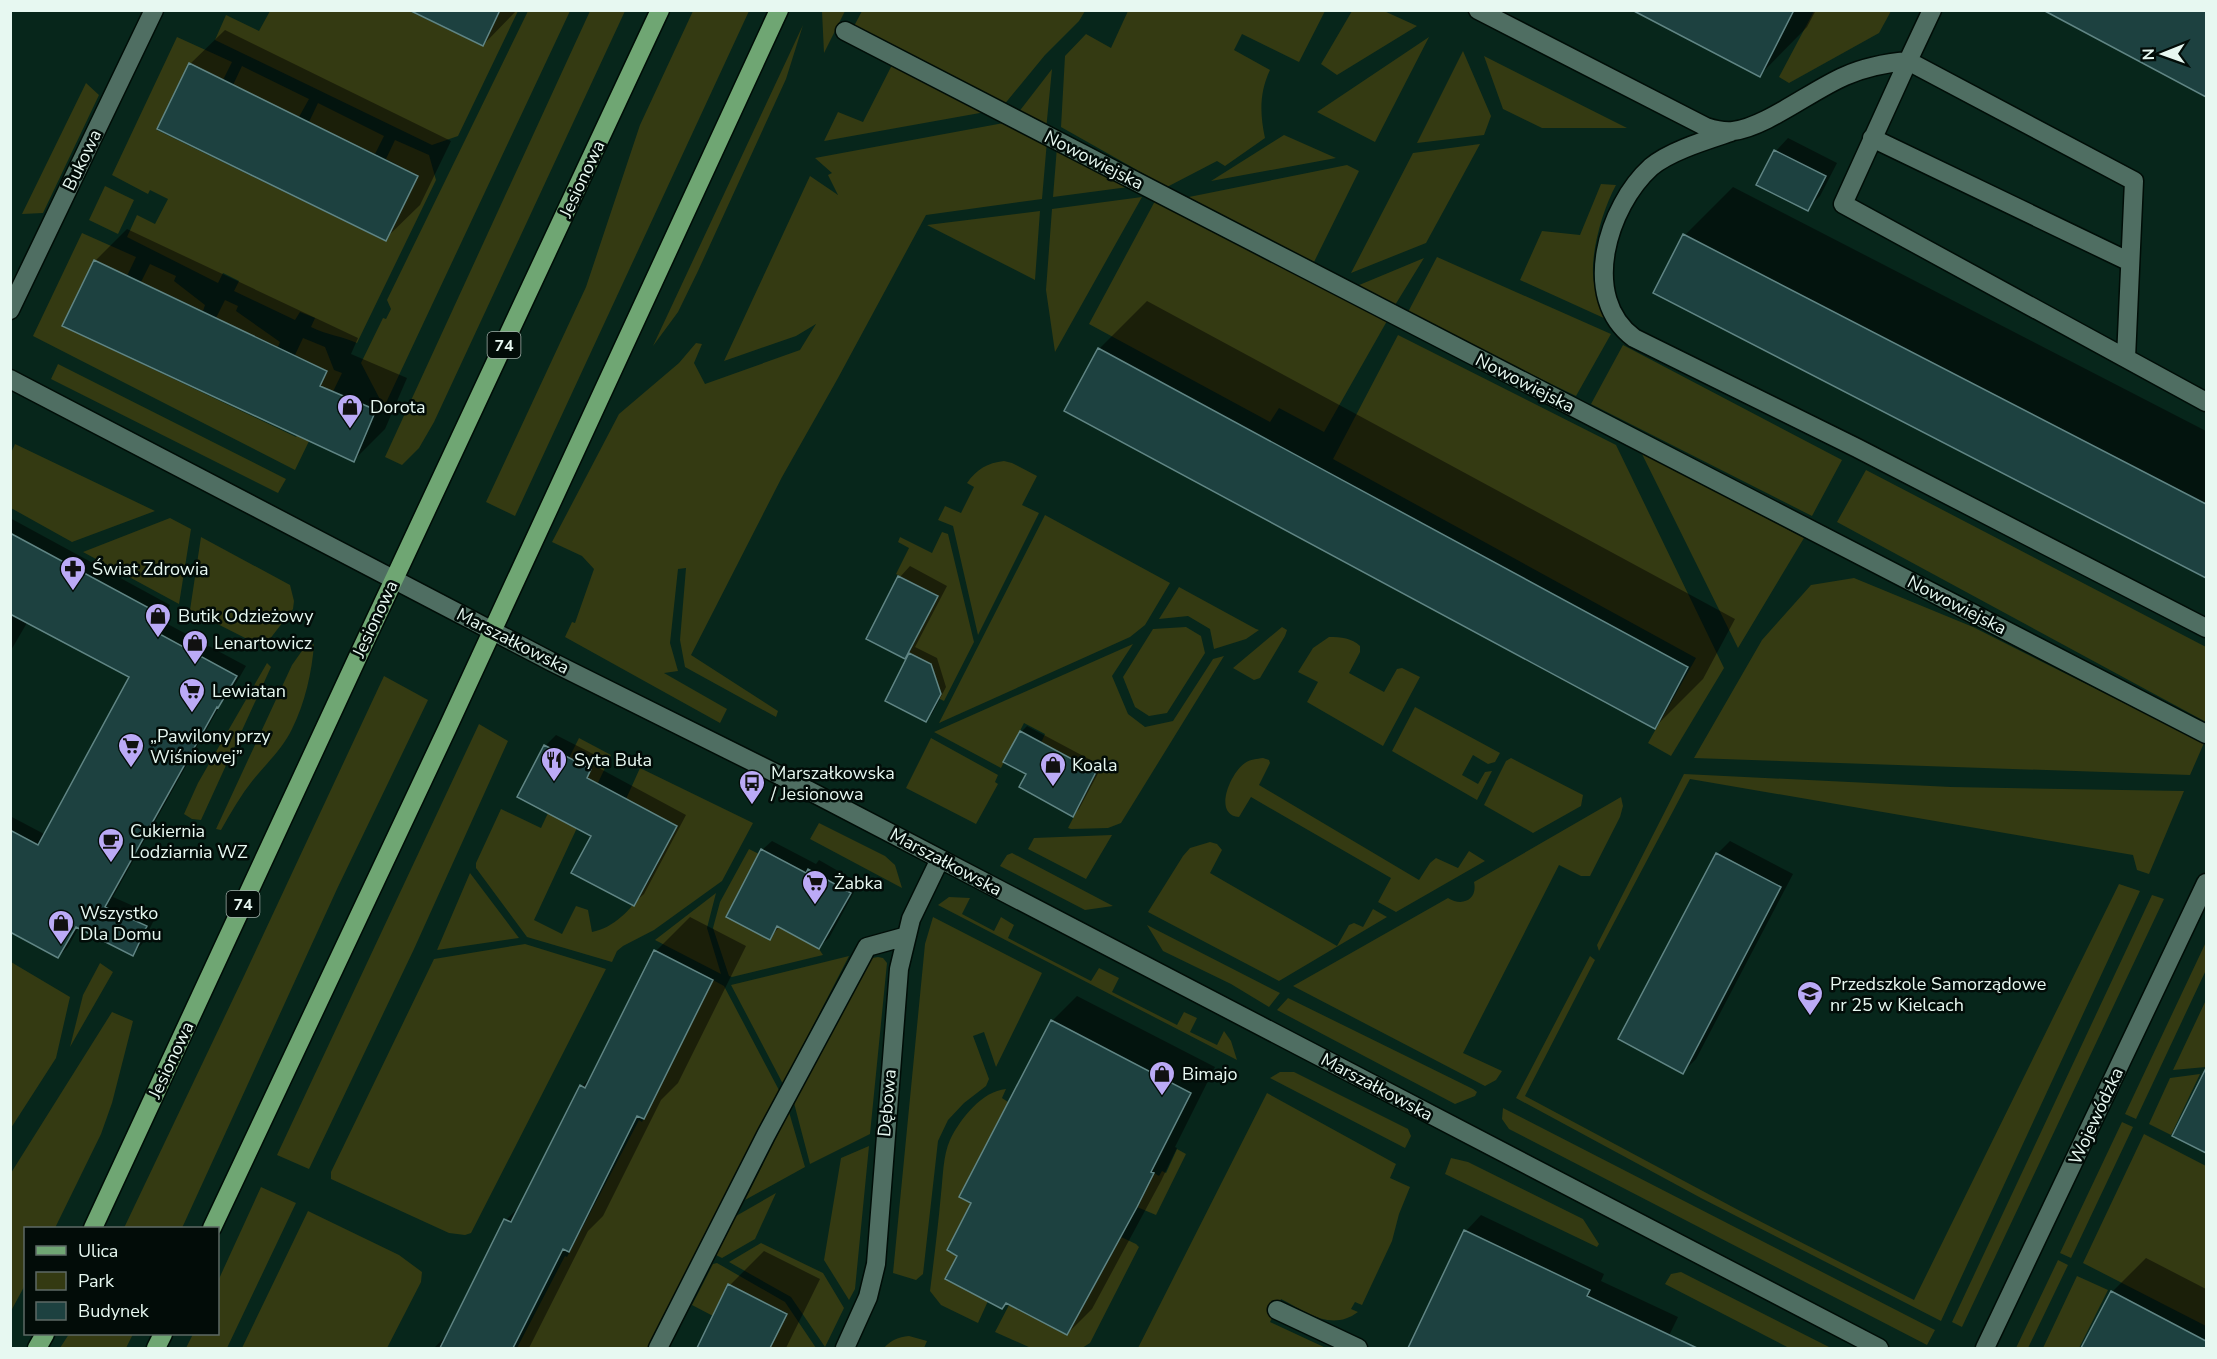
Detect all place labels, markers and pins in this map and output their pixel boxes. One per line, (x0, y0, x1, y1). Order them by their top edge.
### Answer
shop icon: Dorota (335, 392, 365, 430)
place label: Dorota (370, 395, 425, 419)
pharmacy icon: Świat Zdrowia (58, 554, 88, 592)
place label: Świat Zdrowia (92, 557, 209, 581)
shop icon: Butik Odzieżowy (143, 601, 173, 639)
place label: Butik Odzieżowy (178, 604, 314, 628)
shop icon: Lenartowicz (180, 628, 210, 666)
place label: Lenartowicz (214, 631, 312, 655)
supermarket icon: Lewiatan (177, 676, 207, 714)
place label: Lewiatan (212, 679, 286, 703)
place label: „Pawilony przy Wiśniowej” (150, 724, 271, 769)
supermarket icon: „Pawilony przy Wiśniowej” (116, 731, 146, 769)
restaurant icon: Syta Buła (539, 745, 569, 783)
place label: Syta Buła (574, 748, 652, 772)
shop icon: Koala (1038, 750, 1068, 788)
place label: Koala (1072, 753, 1117, 777)
place label: Marszałkowska / Jesionowa (770, 761, 895, 806)
bus stop icon: Marszałkowska / Jesionowa (737, 768, 767, 806)
place label: Cukiernia Lodziarnia WZ (130, 819, 248, 864)
cafe icon: Cukiernia Lodziarnia WZ (96, 826, 126, 864)
supermarket icon: Żabka (800, 868, 830, 906)
place label: Żabka (834, 871, 883, 895)
place label: Wszystko Dla Domu (80, 901, 162, 946)
shop icon: Wszystko Dla Domu (46, 908, 76, 946)
place label: Przedszkole Samorządowe nr 25 w Kielcach (1830, 972, 2046, 1017)
school or university icon: Przedszkole Samorządowe nr 25 w Kielcach (1795, 979, 1825, 1017)
shop icon: Bimajo (1147, 1059, 1177, 1097)
place label: Bimajo (1182, 1062, 1238, 1086)

